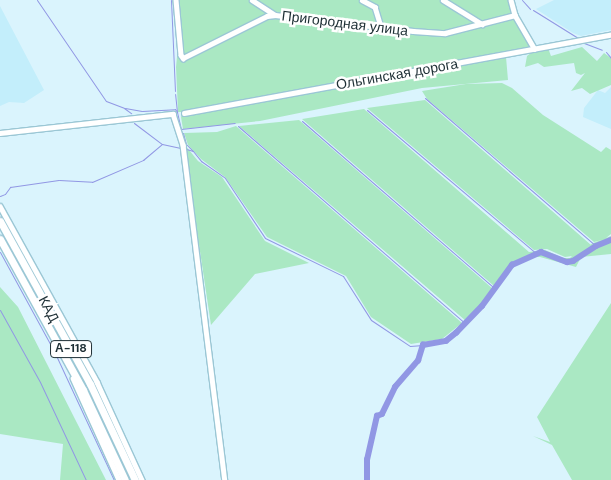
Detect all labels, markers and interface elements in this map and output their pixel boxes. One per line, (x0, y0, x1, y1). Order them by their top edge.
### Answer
street label: Пригородная улица (281, 7, 409, 39)
street label: Ольгинская дорога (335, 55, 459, 93)
street label: КАД (35, 293, 63, 325)
road number: А-118 (50, 339, 92, 358)

